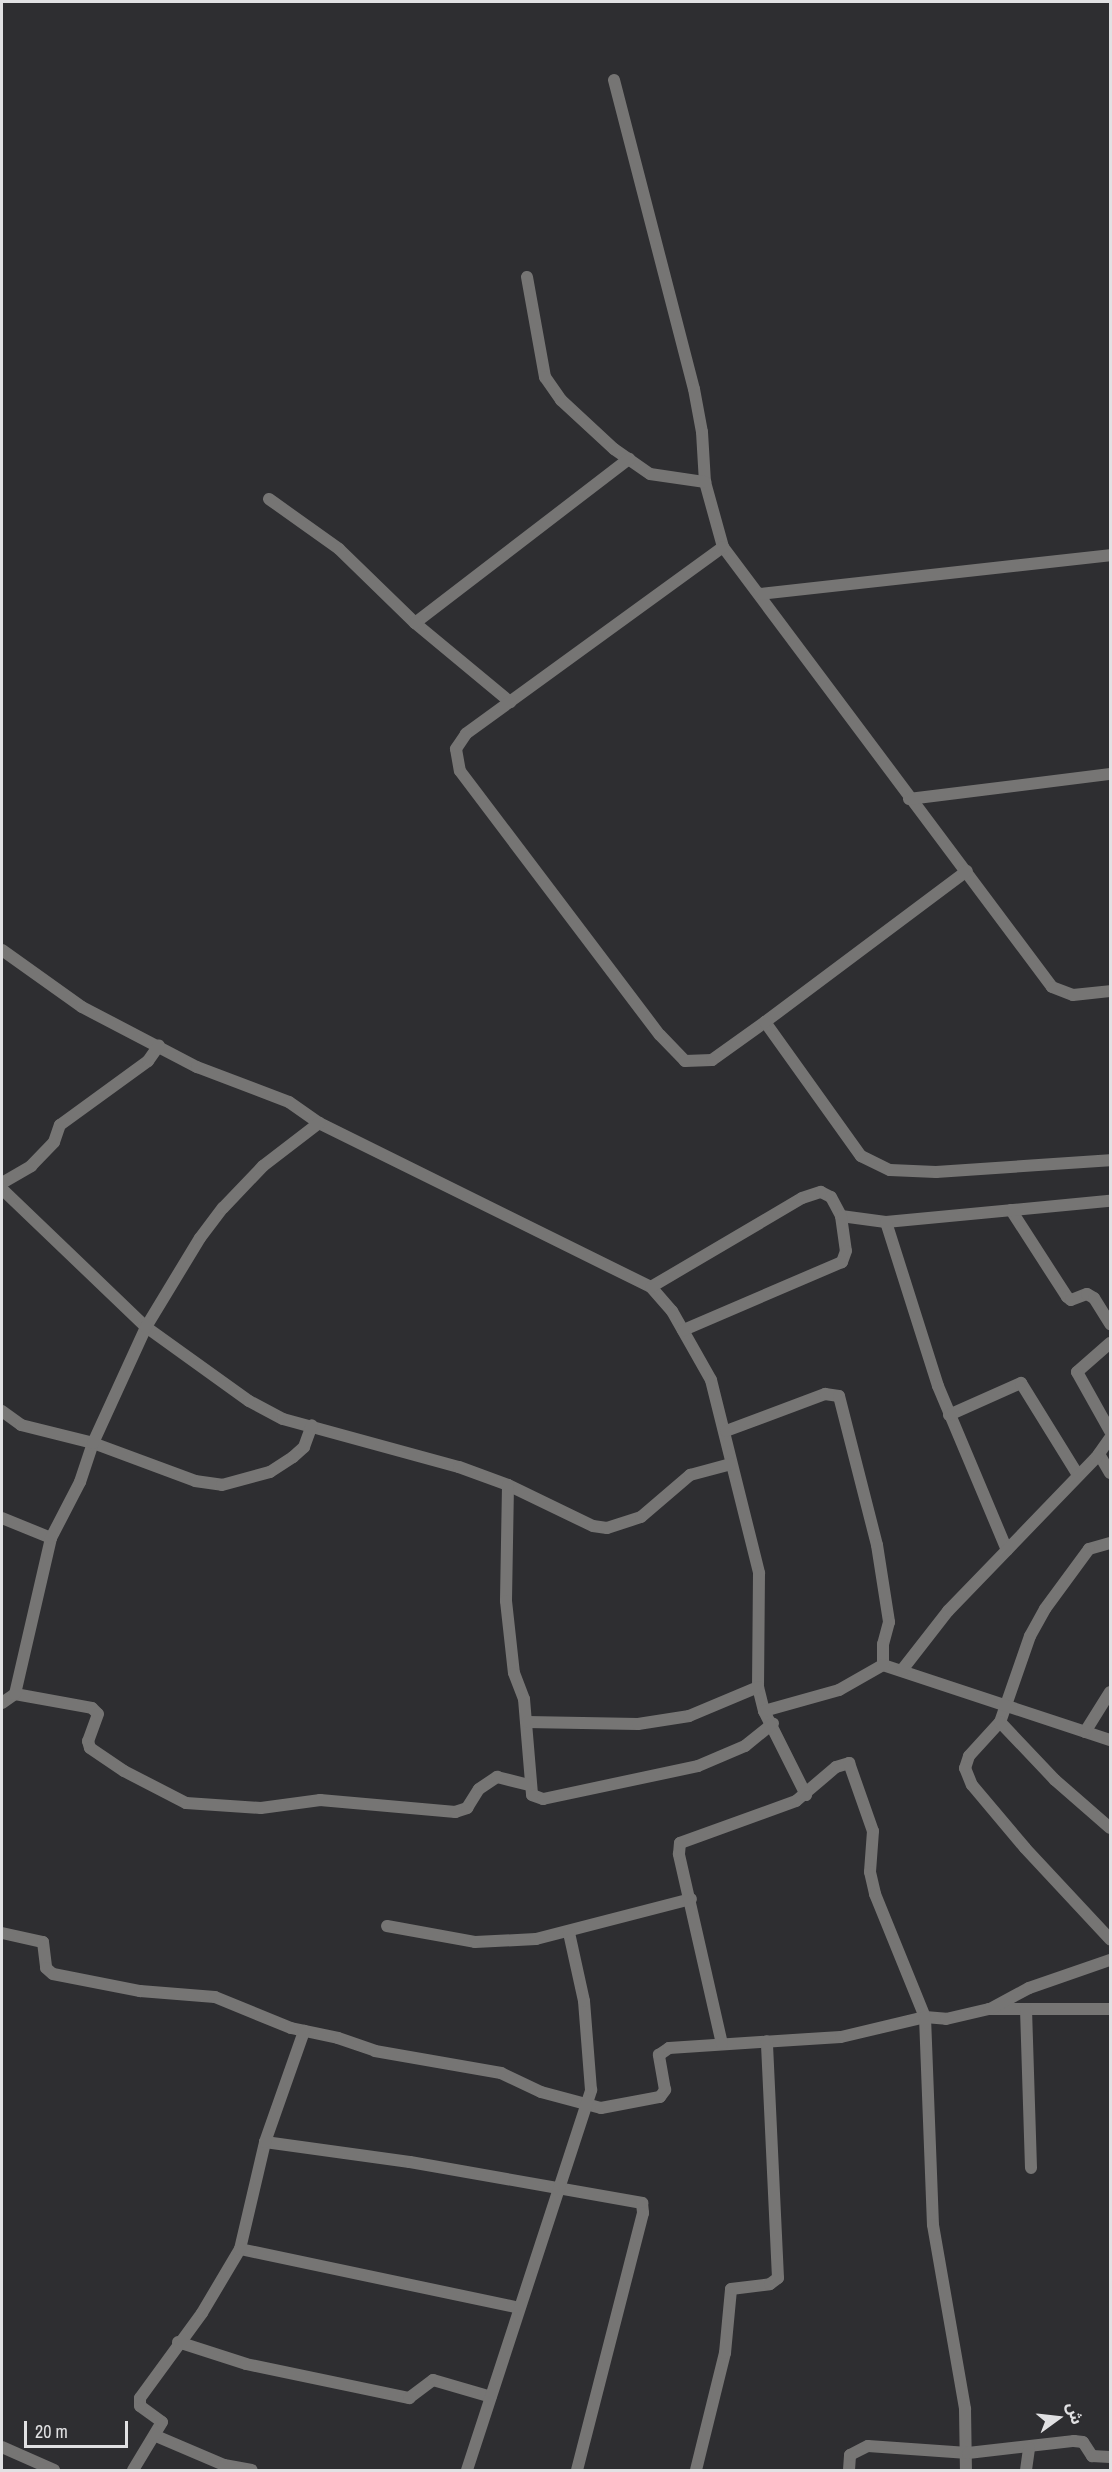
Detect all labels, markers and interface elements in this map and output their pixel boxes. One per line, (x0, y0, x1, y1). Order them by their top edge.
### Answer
north arrow (1028, 2388, 1088, 2448)
text: ش (1062, 2400, 1089, 2427)
scale bar (27, 2409, 130, 2447)
text: 20 m (35, 2419, 68, 2444)

